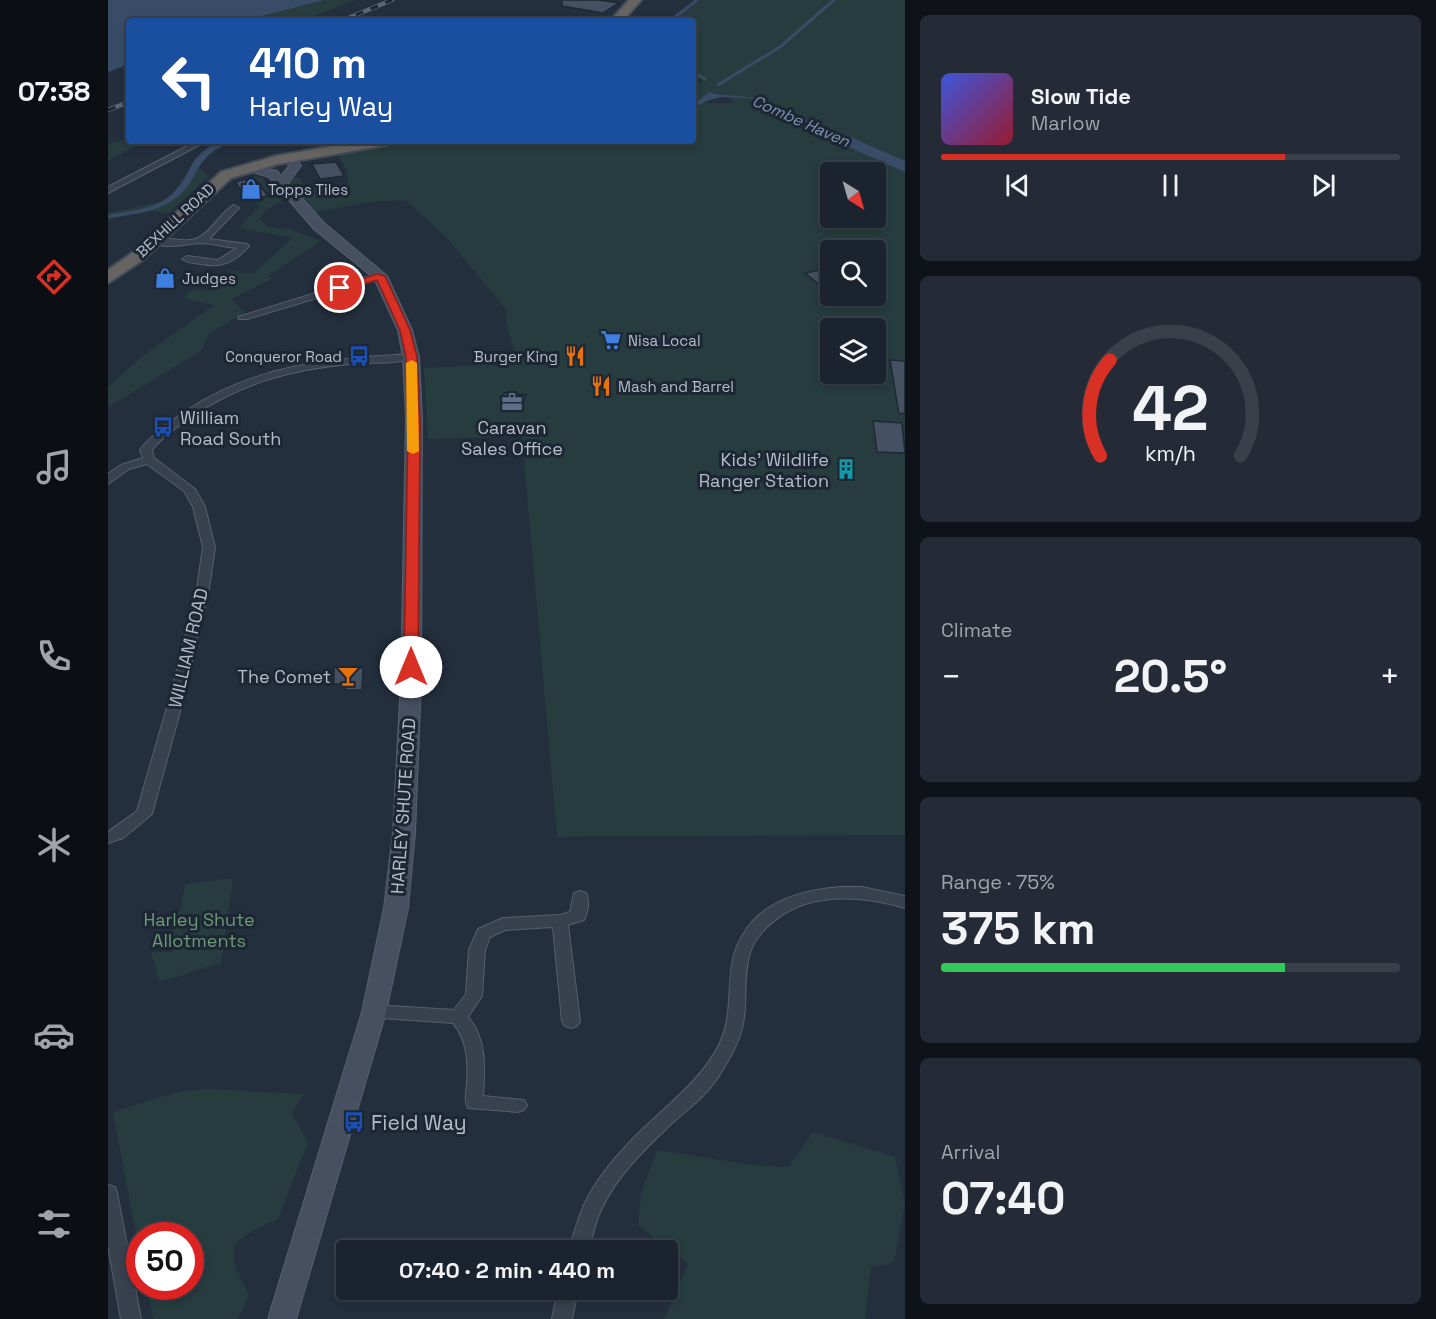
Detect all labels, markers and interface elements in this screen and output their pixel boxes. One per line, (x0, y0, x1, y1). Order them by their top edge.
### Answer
text: 410 m (249, 37, 367, 90)
icon: left (150, 42, 228, 120)
text: 07:38 (18, 74, 90, 109)
text: Slow Tide (1031, 82, 1131, 110)
text: Harley Way (249, 89, 393, 124)
water label: Combe Haven (749, 90, 854, 152)
text: Marlow (1031, 110, 1100, 136)
north arrow (820, 162, 886, 228)
map controls (820, 162, 886, 384)
icon: previous (1001, 169, 1034, 202)
icon: pause (1154, 169, 1187, 202)
icon: next (1307, 169, 1340, 202)
shop icon: Topps Tiles (239, 177, 263, 201)
street label: BEXHILL ROAD (132, 179, 218, 261)
place label: Topps Tiles (268, 180, 348, 199)
button: search (820, 240, 886, 306)
icon: directions (33, 256, 75, 298)
pin (314, 262, 365, 313)
shop icon: Judges (153, 266, 177, 290)
place label: Judges (182, 269, 236, 288)
icon: arrive (323, 271, 356, 304)
button: layers (820, 318, 886, 384)
supermarket icon: Nisa Local (599, 328, 623, 352)
place label: Nisa Local (628, 331, 701, 350)
bus stop icon: Conqueror Road (347, 344, 371, 368)
restaurant icon: Burger King (563, 344, 587, 368)
place label: Conqueror Road (225, 347, 342, 366)
place label: Burger King (474, 347, 558, 366)
text: 42 (1132, 369, 1209, 448)
restaurant icon: Mash and Barrel (589, 374, 613, 398)
place label: Mash and Barrel (618, 377, 734, 396)
office icon: Caravan Sales Office (500, 390, 524, 414)
place label: William Road South (180, 406, 281, 450)
bus stop icon: William Road South (151, 415, 175, 439)
place label: Caravan Sales Office (461, 416, 563, 460)
text: km/h (1145, 440, 1196, 467)
icon: music (33, 446, 75, 488)
place label: Kids' Wildlife Ranger Station (699, 448, 829, 492)
building icon: Kids' Wildlife Ranger Station (834, 457, 858, 481)
street label: WILLIAM ROAD (163, 586, 213, 710)
text: Climate (941, 617, 1012, 643)
icon: phone (33, 635, 75, 677)
position arrow (379, 635, 443, 699)
text: 20.5° (1114, 648, 1227, 705)
text: − (941, 656, 961, 698)
text: + (1380, 656, 1400, 698)
bar icon: The Comet (336, 664, 360, 688)
place label: The Comet (237, 665, 331, 688)
street label: HARLEY SHUTE ROAD (385, 717, 421, 895)
icon: climate (33, 824, 75, 866)
text: Range · 75% (941, 869, 1055, 895)
text: 375 km (941, 900, 1096, 957)
park label: Harley Shute Allotments (143, 908, 255, 952)
icon: car (33, 1014, 75, 1056)
place label: Field Way (371, 1109, 467, 1136)
bus stop icon: Field Way (342, 1110, 366, 1134)
text: Arrival (941, 1139, 1000, 1165)
text: 07:40 (941, 1170, 1065, 1227)
icon: filters (33, 1203, 75, 1245)
speed limit sign: 50 (126, 1222, 204, 1300)
text: 07:40 · 2 min · 440 m (399, 1256, 615, 1284)

